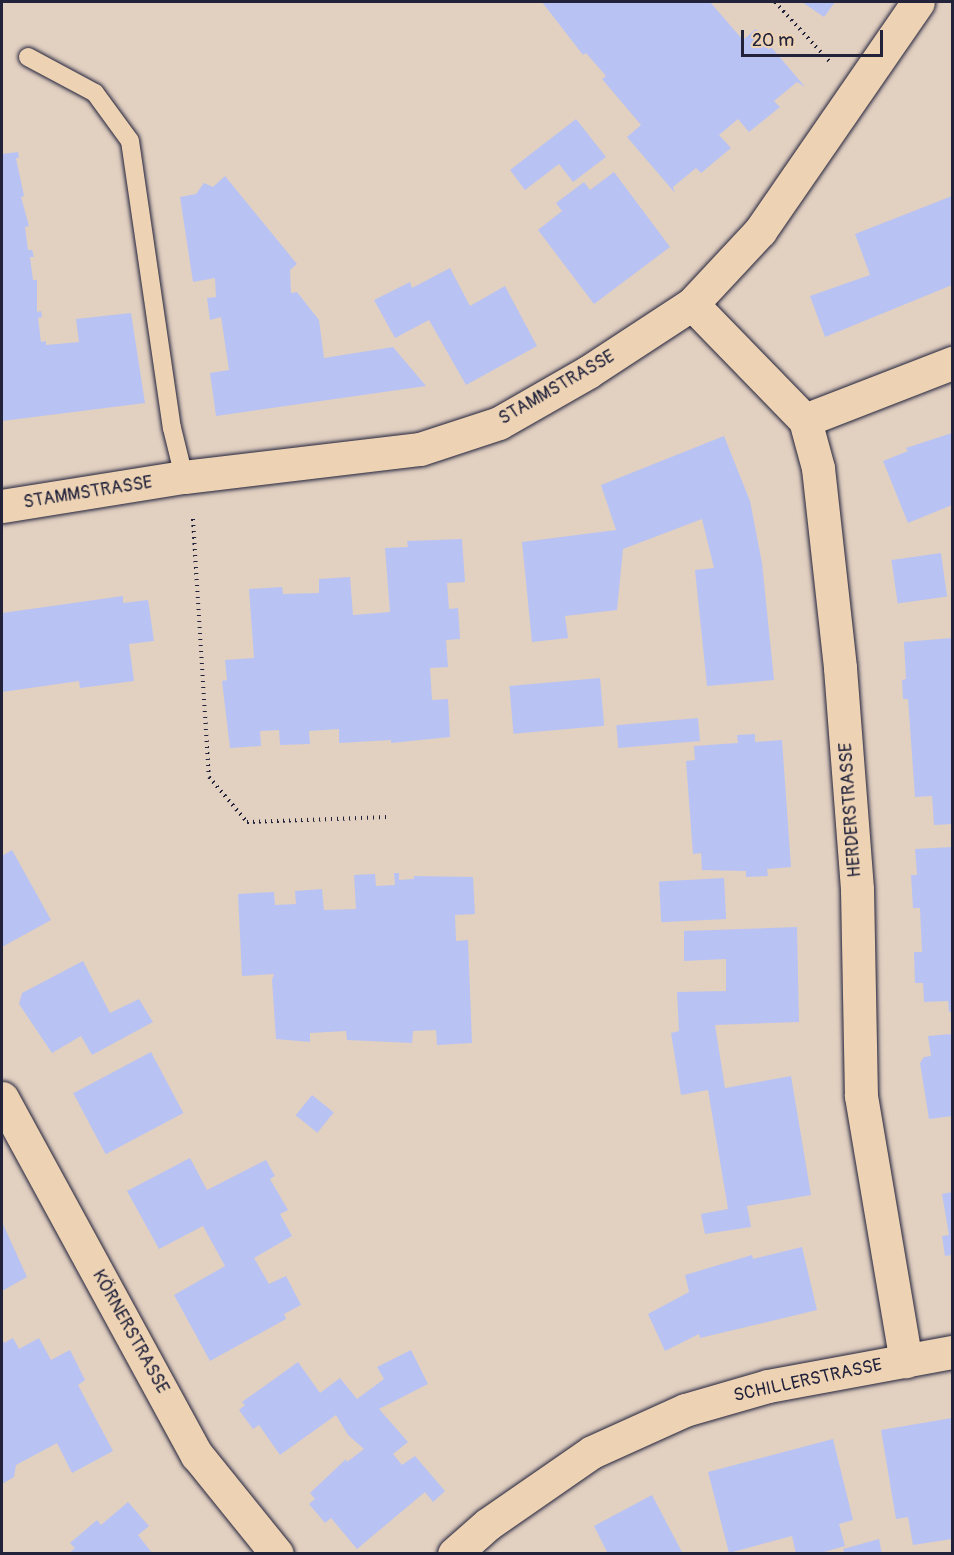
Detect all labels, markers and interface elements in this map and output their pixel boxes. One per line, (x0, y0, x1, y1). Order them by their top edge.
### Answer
scale bar (744, 18, 886, 56)
text: 20 m (752, 29, 794, 52)
street label: STAMMSTRASSE (495, 346, 619, 430)
street label: STAMMSTRASSE (22, 472, 154, 514)
street label: HERDERSTRASSE (836, 742, 866, 878)
street label: KÖRNERSTRASSE (87, 1266, 173, 1398)
street label: SCHILLERSTRASSE (732, 1355, 884, 1407)

